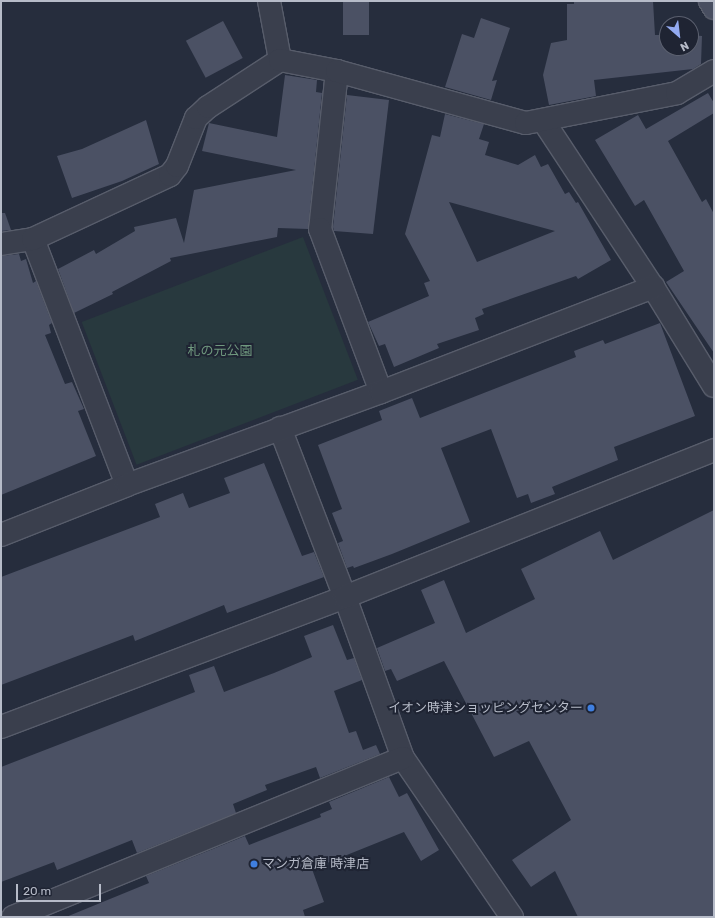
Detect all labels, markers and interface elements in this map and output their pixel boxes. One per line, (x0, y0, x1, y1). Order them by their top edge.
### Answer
north arrow (659, 16, 699, 56)
text: N (678, 39, 691, 54)
park label: 札の元公園 (188, 343, 252, 359)
place label: イオン時津ショッピングセンター (388, 700, 583, 716)
marker: イオン時津ショッピングセンター (586, 703, 596, 713)
place label: マンガ倉庫 時津店 (262, 856, 369, 872)
marker: マンガ倉庫 時津店 (249, 859, 259, 869)
scale bar (18, 876, 103, 902)
text: 20 m (23, 884, 51, 898)

